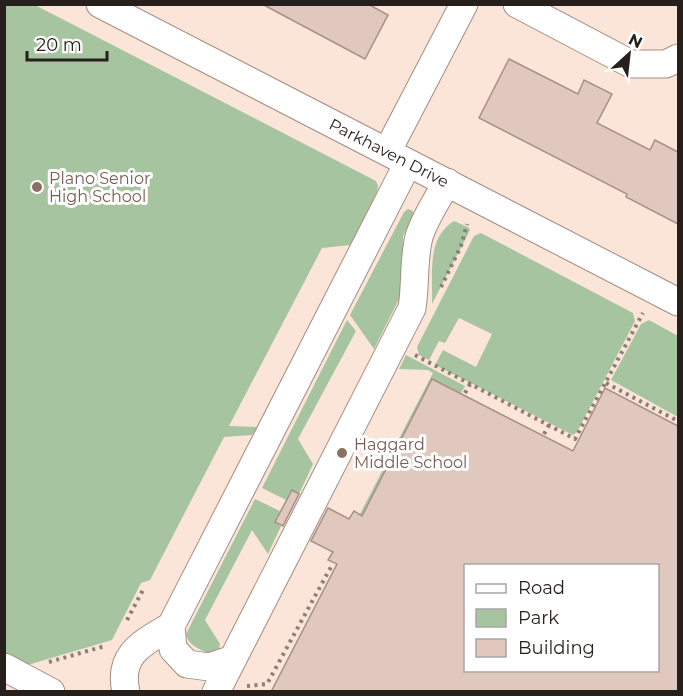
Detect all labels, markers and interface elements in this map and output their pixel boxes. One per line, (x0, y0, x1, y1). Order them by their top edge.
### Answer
scale bar (27, 24, 106, 62)
north arrow (599, 24, 659, 84)
text: N (626, 30, 646, 52)
text: 20 m (36, 34, 82, 56)
street label: Parkhaven Drive (326, 115, 452, 191)
place label: Plano Senior High School (49, 169, 150, 206)
marker: Plano Senior High School (30, 180, 44, 194)
place label: Haggard Middle School (354, 435, 467, 472)
marker: Haggard Middle School (335, 446, 349, 460)
legend (464, 564, 659, 672)
text: Road (518, 577, 565, 599)
text: Park (518, 607, 559, 629)
text: Building (518, 637, 595, 659)

